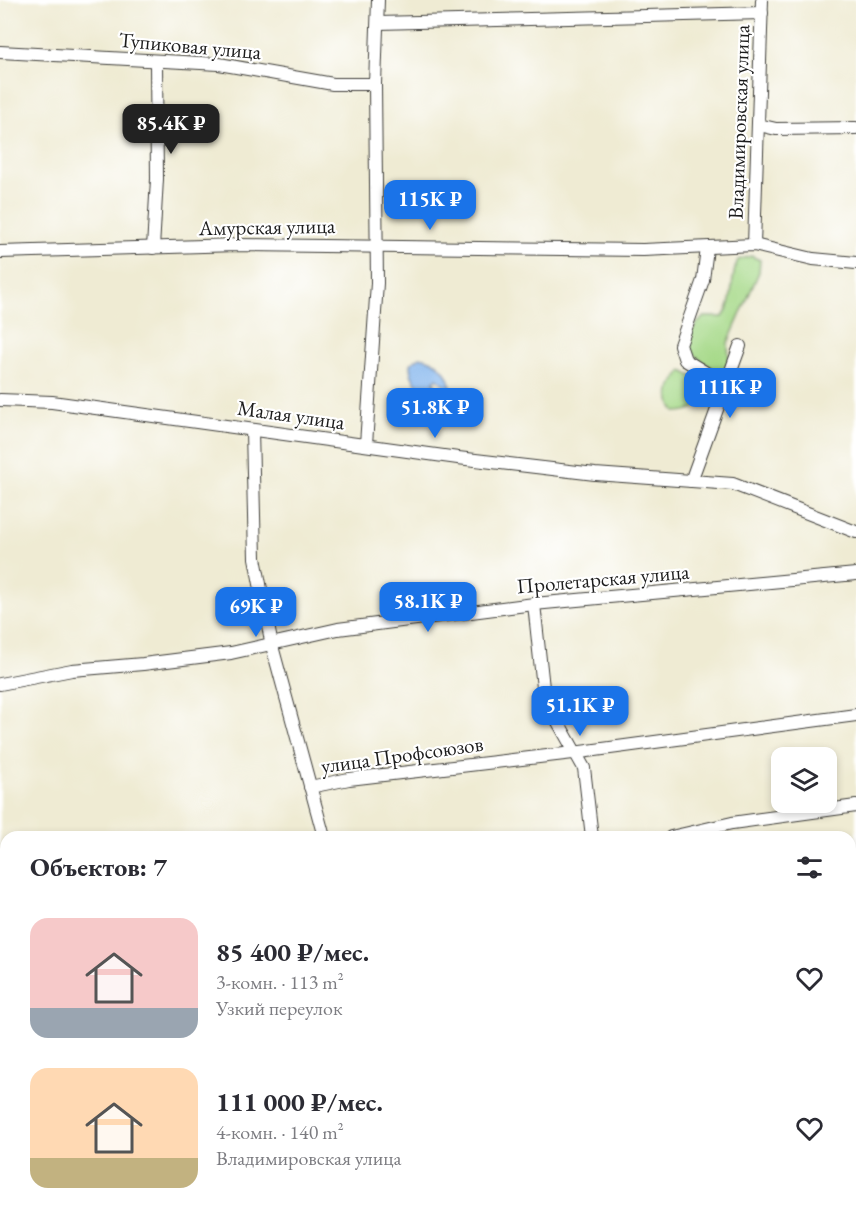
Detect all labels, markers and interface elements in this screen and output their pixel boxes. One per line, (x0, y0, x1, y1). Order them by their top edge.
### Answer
street label: Владимировская улица (722, 24, 755, 220)
street label: Тупиковая улица (118, 26, 263, 65)
pin: 85.4K ₽ (116, 104, 226, 155)
text: 85.4K ₽ (137, 110, 205, 136)
pin: 115K ₽ (381, 180, 479, 231)
text: 115K ₽ (398, 186, 462, 212)
street label: Амурская улица (197, 212, 336, 241)
pin: 111K ₽ (681, 368, 779, 419)
text: 111K ₽ (698, 374, 762, 400)
pin: 51.8K ₽ (380, 388, 490, 439)
street label: Малая улица (236, 394, 347, 435)
text: 51.8K ₽ (401, 394, 469, 420)
street label: Пролетарская улица (515, 557, 691, 600)
pin: 58.1K ₽ (373, 582, 483, 633)
pin: 69K ₽ (214, 587, 298, 638)
text: 58.1K ₽ (394, 588, 462, 614)
text: 69K ₽ (229, 593, 283, 619)
pin: 51.1K ₽ (525, 686, 635, 737)
text: 51.1K ₽ (546, 692, 614, 718)
street label: улица Профсоюзов (319, 730, 485, 779)
map controls (771, 747, 837, 813)
button: layers (771, 747, 837, 813)
text: Объектов: 7 (30, 850, 167, 884)
icon: filters (793, 851, 826, 884)
text: 85 400 ₽/мес. (216, 935, 369, 969)
icon: home (78, 942, 150, 1014)
icon: heart (793, 962, 826, 995)
text: 3-комн. · 113 m² (216, 969, 344, 995)
text: Узкий переулок (216, 995, 342, 1021)
text: 111 000 ₽/мес. (216, 1085, 383, 1119)
icon: home (78, 1092, 150, 1164)
icon: heart (793, 1112, 826, 1145)
text: 4-комн. · 140 m² (216, 1119, 344, 1145)
text: Владимировская улица (216, 1145, 402, 1171)

